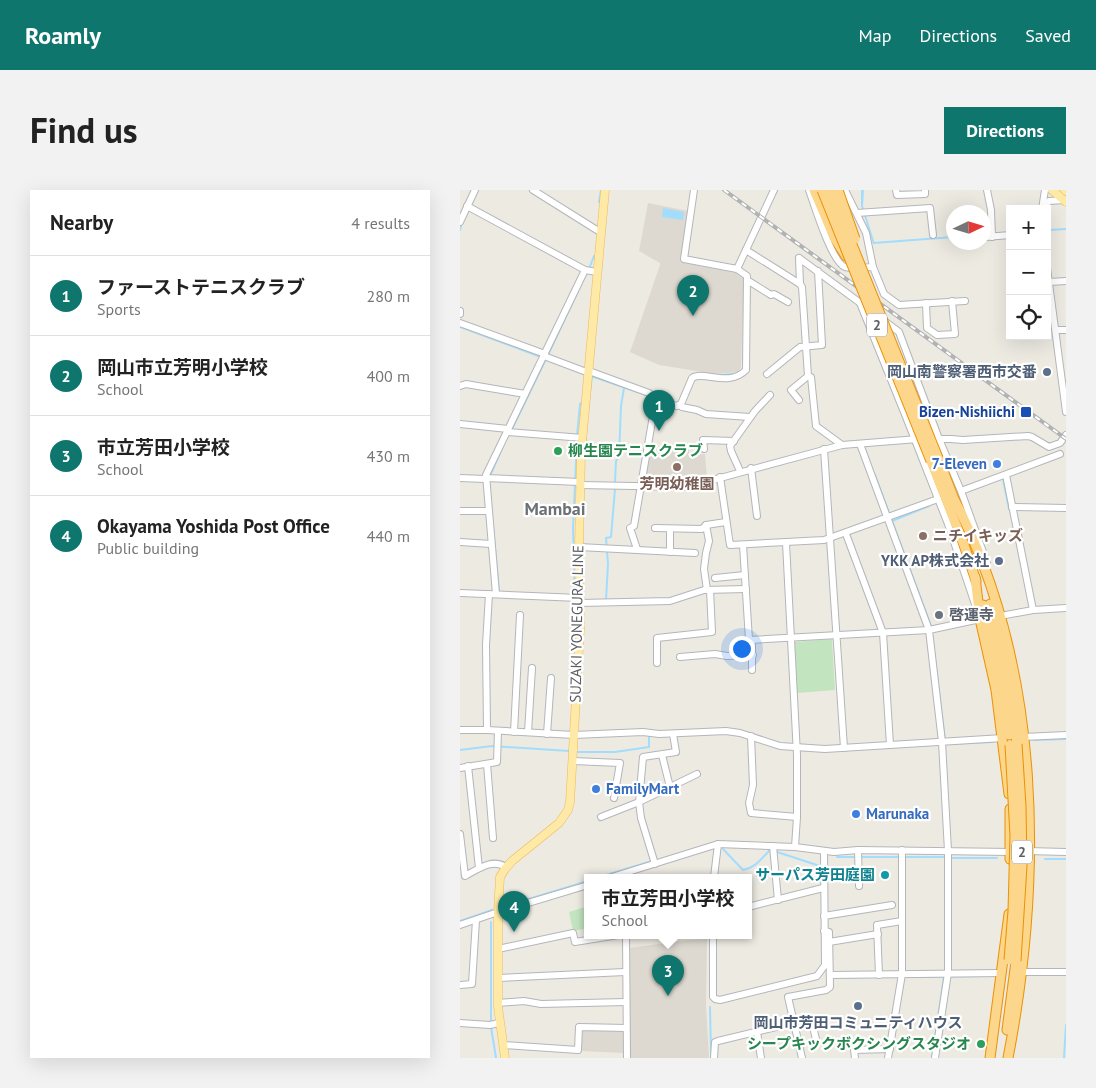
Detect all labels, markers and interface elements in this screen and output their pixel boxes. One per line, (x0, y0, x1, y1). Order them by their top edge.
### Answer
text: Roamly (25, 20, 101, 51)
text: Map (859, 24, 891, 47)
text: Directions (919, 24, 997, 47)
text: Saved (1025, 24, 1071, 47)
text: Find us (30, 107, 138, 153)
button: Directions (944, 107, 1066, 154)
north arrow (946, 205, 991, 250)
map controls (1006, 205, 1051, 340)
button: + (1006, 205, 1051, 250)
text: Nearby (50, 209, 113, 236)
text: 4 results (351, 213, 410, 233)
button: − (1006, 250, 1051, 295)
text: ファーストテニスクラブ (97, 275, 305, 299)
pin: 2 (677, 275, 709, 316)
text: 1 (61, 286, 71, 306)
text: 280 m (367, 286, 410, 306)
button: locate (1006, 295, 1051, 340)
text: Sports (97, 299, 141, 319)
road number: 2 (867, 314, 887, 336)
text: 岡山市立芳明小学校 (97, 355, 268, 379)
place label: 岡山南警察署西市交番 (887, 362, 1037, 381)
text: 2 (61, 366, 71, 386)
text: 400 m (367, 366, 410, 386)
marker: 岡山南警察署西市交番 (1041, 366, 1053, 378)
text: School (97, 379, 143, 399)
pin: 1 (643, 390, 675, 431)
place label: Bizen-Nishiichi (919, 402, 1015, 421)
marker: Bizen-Nishiichi (1019, 405, 1033, 419)
text: 市立芳田小学校 (97, 435, 230, 459)
place label: 柳生園テニスクラブ (568, 441, 703, 460)
marker: 柳生園テニスクラブ (552, 445, 564, 457)
text: 3 (61, 446, 71, 466)
text: 430 m (367, 446, 410, 466)
place label: 7-Eleven (932, 454, 987, 473)
marker: 7-Eleven (991, 458, 1003, 470)
text: School (97, 459, 143, 479)
marker: 芳明幼稚園 (671, 461, 683, 473)
place label: 芳明幼稚園 (639, 474, 715, 493)
district label: Mambai (524, 497, 586, 520)
text: Okayama Yoshida Post Office (97, 514, 330, 538)
text: 4 (61, 526, 71, 546)
text: 440 m (367, 526, 410, 546)
place label: ニチイキッズ (933, 526, 1023, 545)
marker: ニチイキッズ (917, 530, 929, 542)
text: Public building (97, 538, 199, 558)
street label: SUZAKI YONEGURA LINE (566, 545, 587, 703)
place label: YKK AP株式会社 (880, 551, 989, 570)
marker: YKK AP株式会社 (993, 555, 1005, 567)
place label: 啓運寺 (949, 605, 994, 624)
marker: 啓運寺 (933, 609, 945, 621)
your location (729, 636, 755, 662)
place label: FamilyMart (606, 779, 680, 798)
marker: FamilyMart (590, 783, 602, 795)
place label: Marunaka (866, 804, 929, 823)
marker: Marunaka (850, 808, 862, 820)
road number: 2 (1012, 840, 1032, 864)
place label: サーパス芳田庭園 (755, 865, 875, 884)
marker: サーパス芳田庭園 (879, 869, 891, 881)
popup (584, 874, 752, 939)
text: 市立芳田小学校 (601, 886, 735, 910)
pin: 4 (498, 891, 530, 932)
text: School (601, 910, 648, 930)
pin: 3 (652, 955, 684, 996)
marker: 岡山市芳田コミュニティハウス (852, 1000, 864, 1012)
place label: 岡山市芳田コミュニティハウス (753, 1013, 963, 1032)
place label: シープキックボクシングスタジオ (747, 1034, 971, 1053)
marker: シープキックボクシングスタジオ (975, 1038, 987, 1050)

